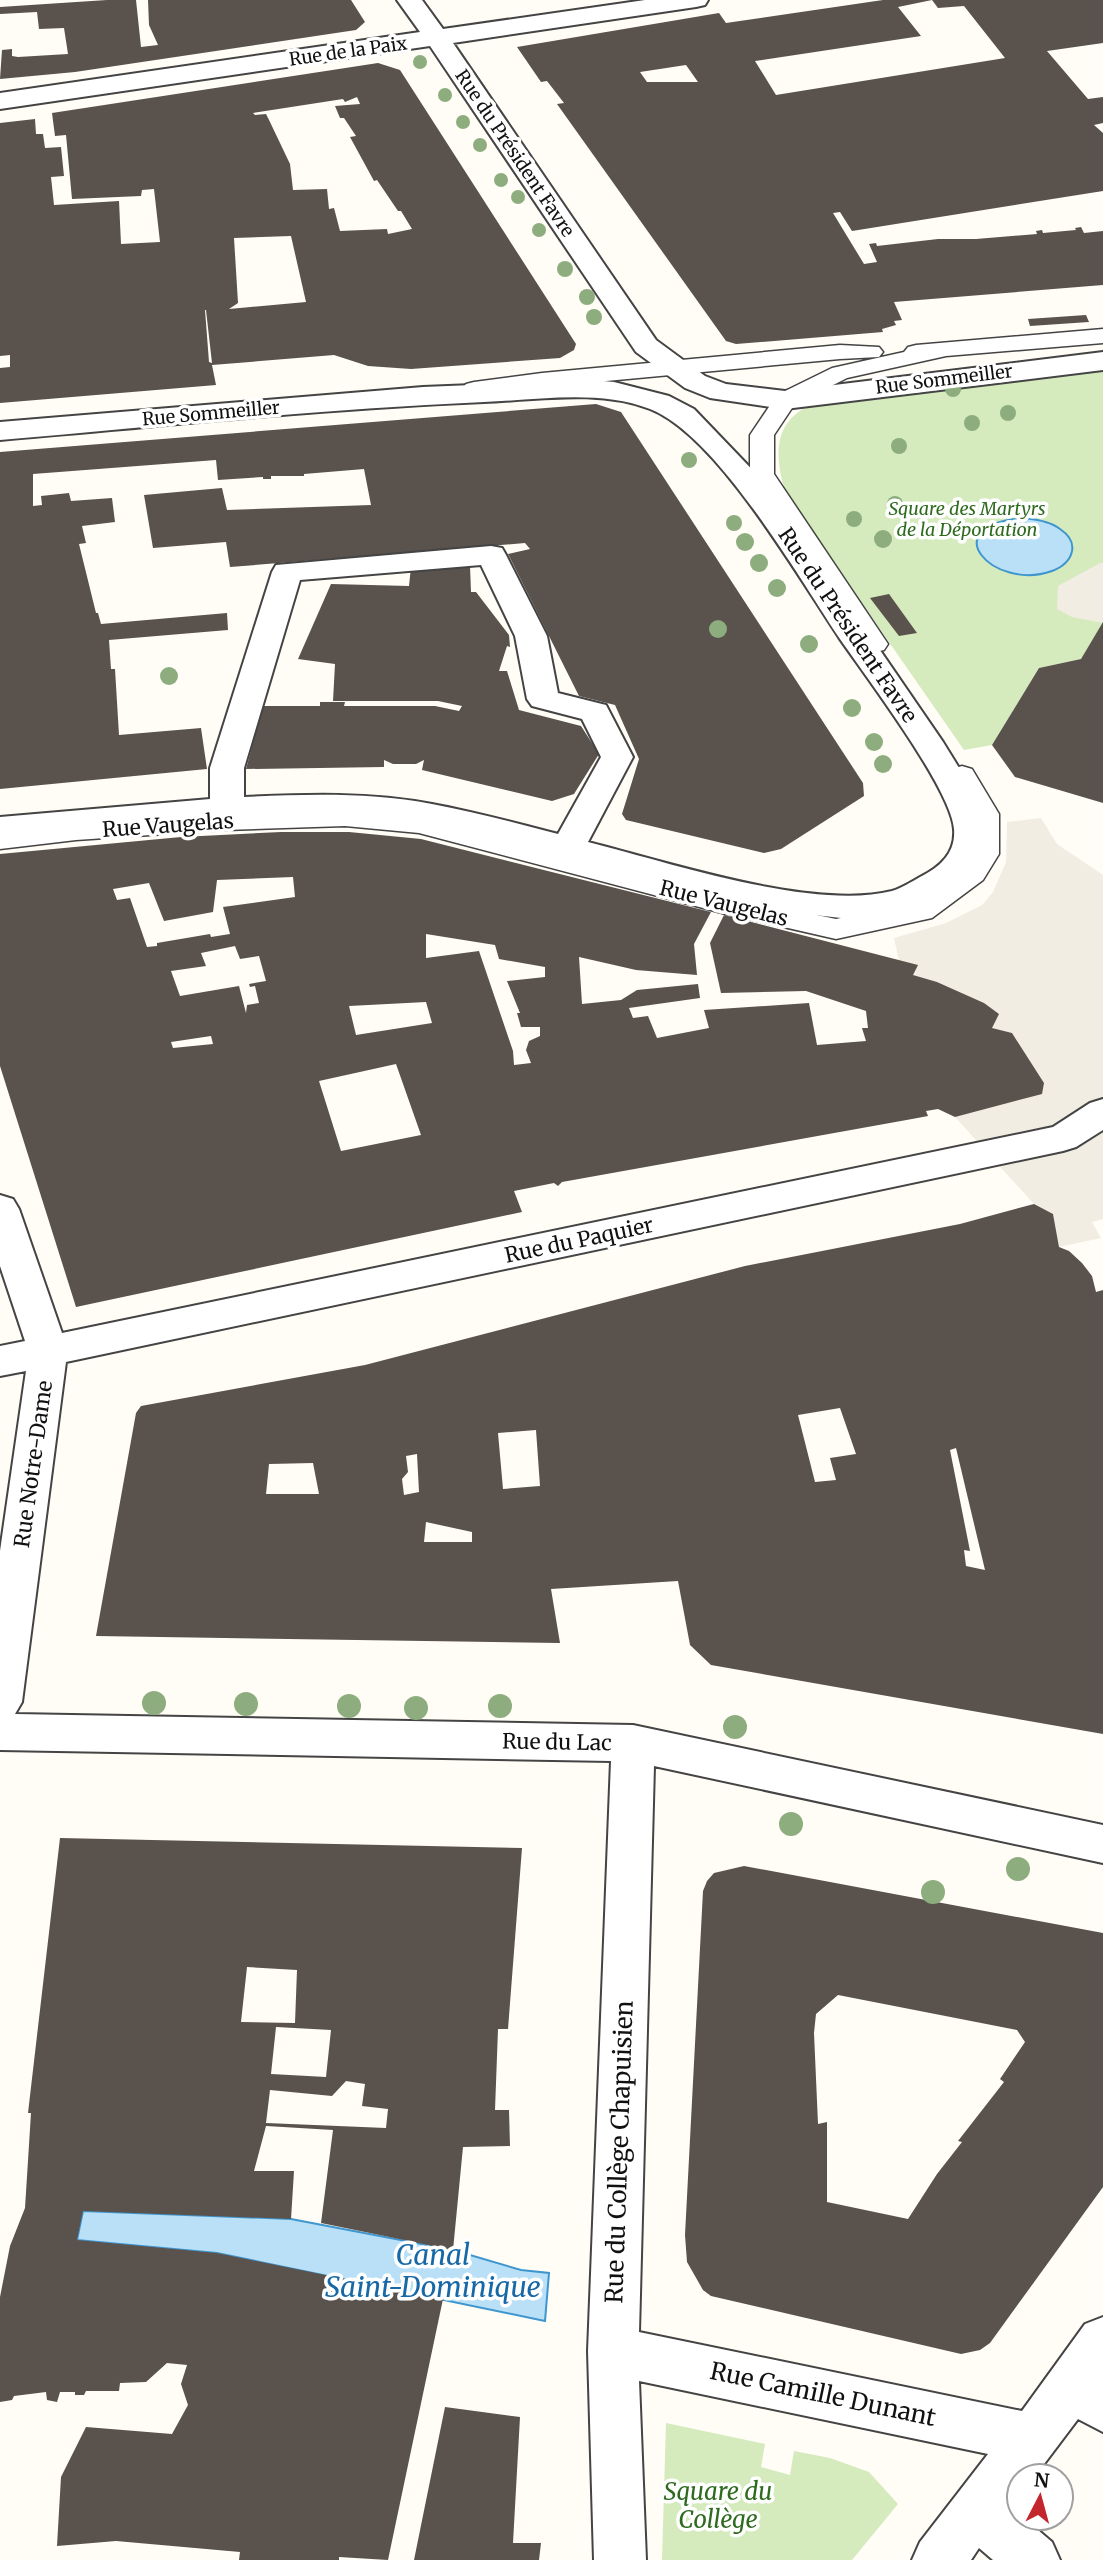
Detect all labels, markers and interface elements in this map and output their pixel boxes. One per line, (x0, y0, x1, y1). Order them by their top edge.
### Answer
street label: Rue de la Paix (288, 31, 409, 71)
street label: Rue du Président Favre (450, 65, 580, 241)
street label: Rue Sommeiller (874, 359, 1014, 399)
street label: Rue Sommeiller (141, 396, 281, 430)
park label: Square des Martyrs de la Déportation (888, 497, 1046, 541)
street label: Rue du Président Favre (773, 522, 923, 728)
street label: Rue Vaugelas (101, 807, 235, 843)
street label: Rue Vaugelas (657, 874, 791, 932)
street label: Rue du Paquier (502, 1211, 656, 1269)
street label: Rue Notre-Dame (8, 1379, 58, 1549)
street label: Rue du Lac (502, 1728, 612, 1756)
street label: Rue du Collège Chapuisien (598, 2000, 640, 2304)
water label: Canal Saint-Dominique (325, 2237, 541, 2305)
street label: Rue Camille Dunant (707, 2355, 939, 2433)
north arrow (1005, 2462, 1075, 2532)
text: N (1033, 2467, 1050, 2493)
park label: Square du Collège (664, 2476, 772, 2535)

